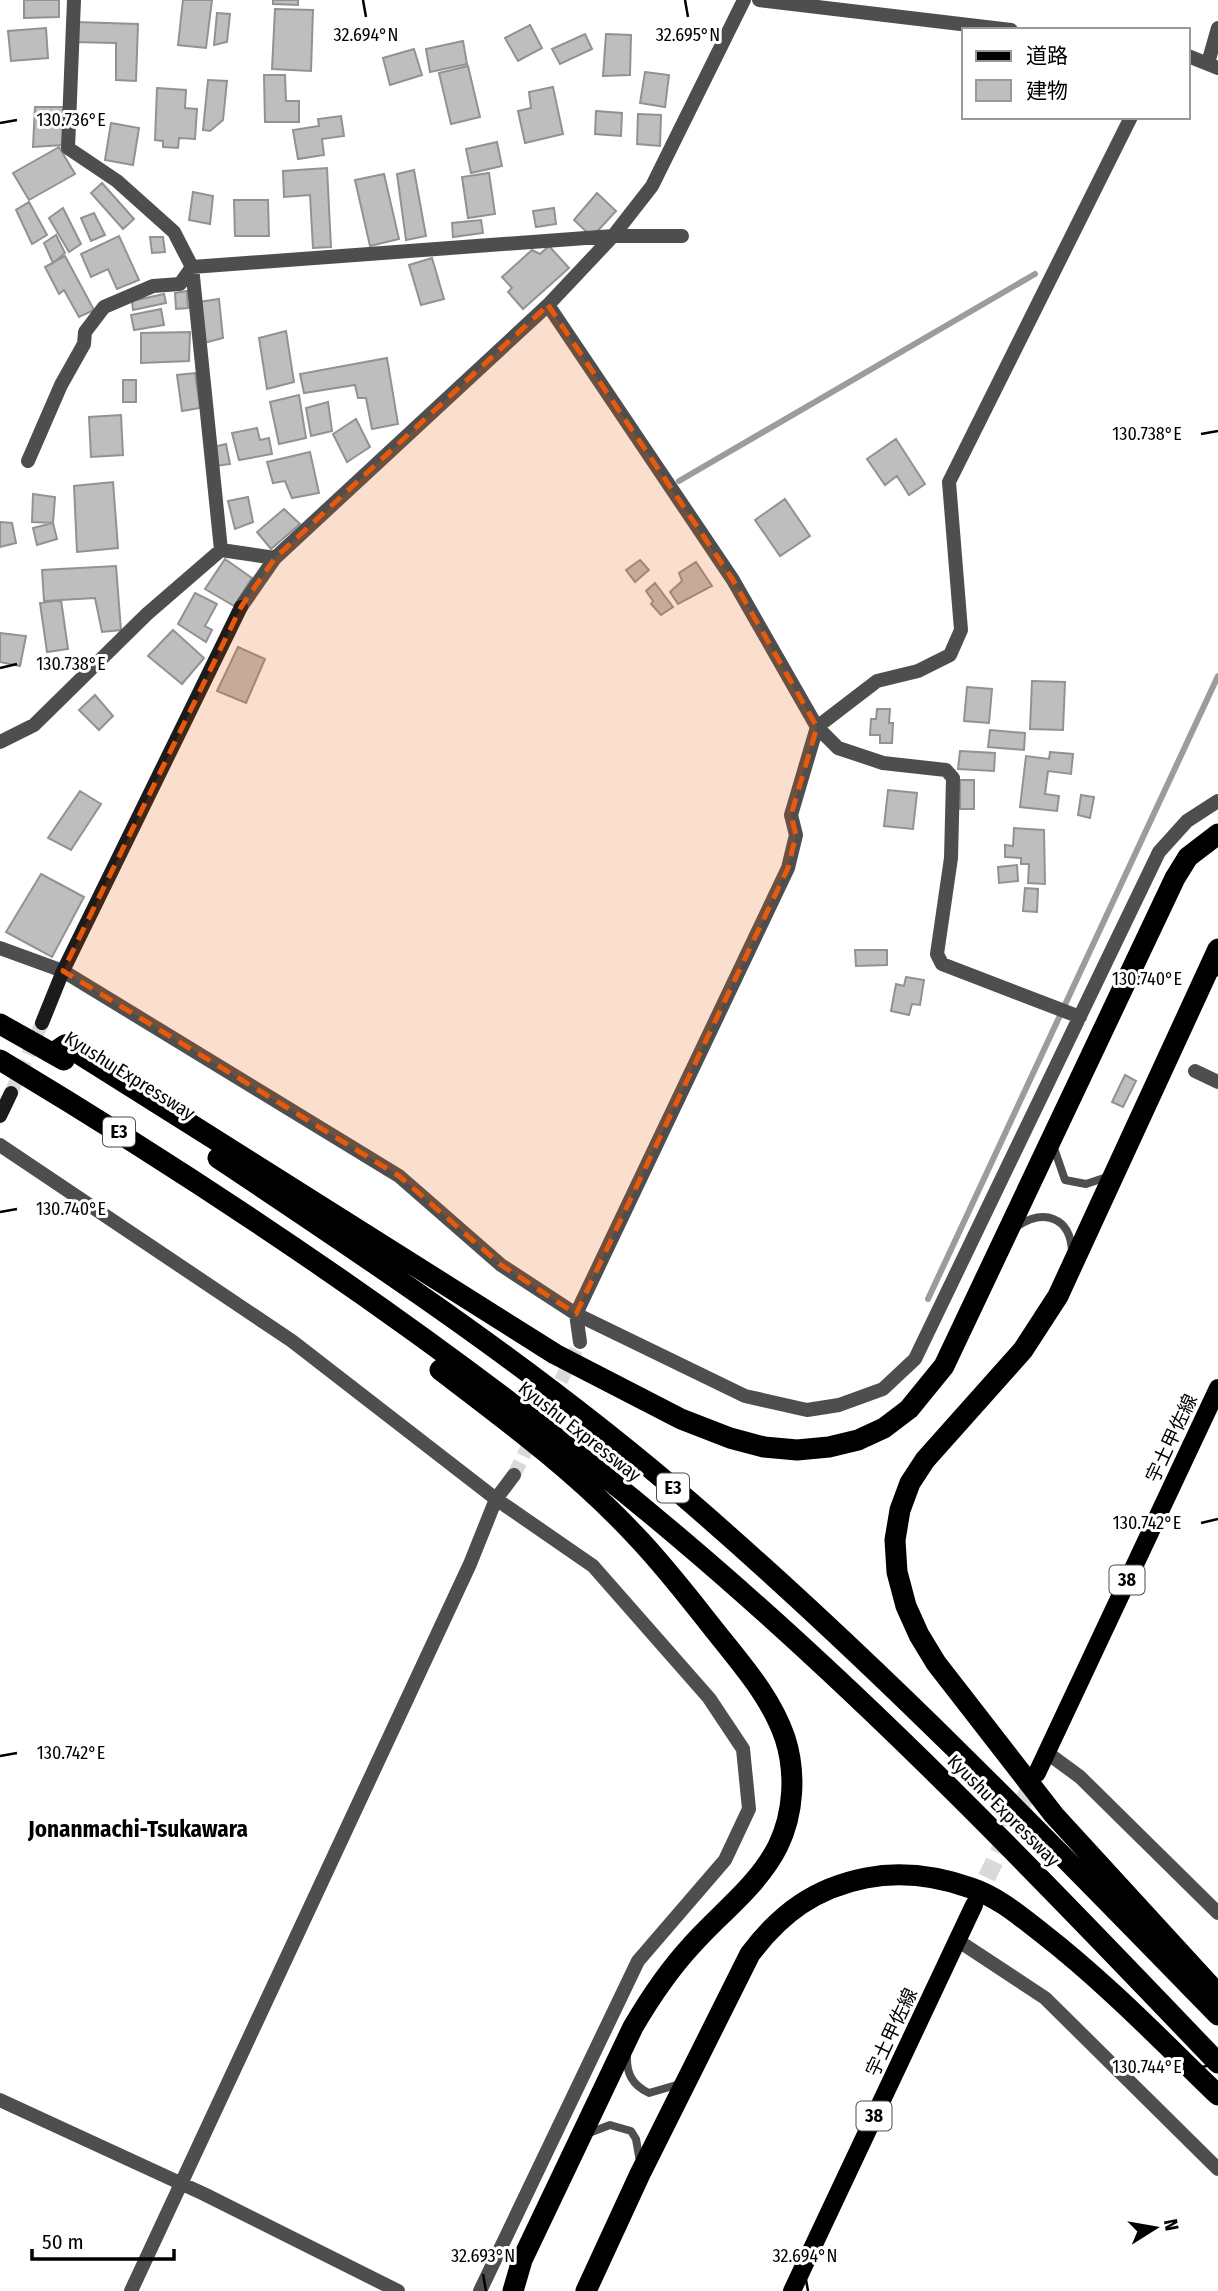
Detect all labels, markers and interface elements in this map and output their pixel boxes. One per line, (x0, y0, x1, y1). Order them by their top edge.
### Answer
text: 32.694°N (334, 24, 398, 46)
text: 32.695°N (656, 24, 720, 46)
legend (962, 28, 1190, 119)
text: 道路 (1026, 43, 1068, 69)
text: 建物 (1026, 78, 1068, 104)
text: 130.736°E (36, 109, 106, 131)
text: 130.738°E (1112, 423, 1182, 445)
text: 130.738°E (36, 653, 106, 675)
text: 130.740°E (1112, 968, 1182, 990)
street label: Kyushu Expressway (60, 1026, 200, 1125)
road number: E3 (103, 1118, 135, 1147)
text: 130.740°E (36, 1198, 106, 1220)
street label: Kyushu Expressway (514, 1376, 646, 1487)
street label: 宇土甲佐線 (1141, 1390, 1202, 1486)
road number: E3 (657, 1474, 689, 1503)
text: 130.742°E (1113, 1512, 1181, 1534)
road number: 38 (1110, 1566, 1144, 1595)
text: 130.742°E (37, 1742, 105, 1764)
street label: Kyushu Expressway (943, 1749, 1065, 1872)
district label: Jonanmachi-Tsukawara (27, 1815, 248, 1843)
street label: 宇土甲佐線 (861, 1984, 922, 2080)
text: 130.744°E (1112, 2056, 1182, 2078)
road number: 38 (856, 2102, 892, 2130)
north arrow (1120, 2193, 1190, 2263)
text: N (1159, 2217, 1184, 2233)
scale bar (32, 2218, 173, 2262)
text: 50 m (42, 2229, 84, 2255)
text: 32.693°N (451, 2245, 515, 2267)
text: 32.694°N (773, 2245, 837, 2267)

